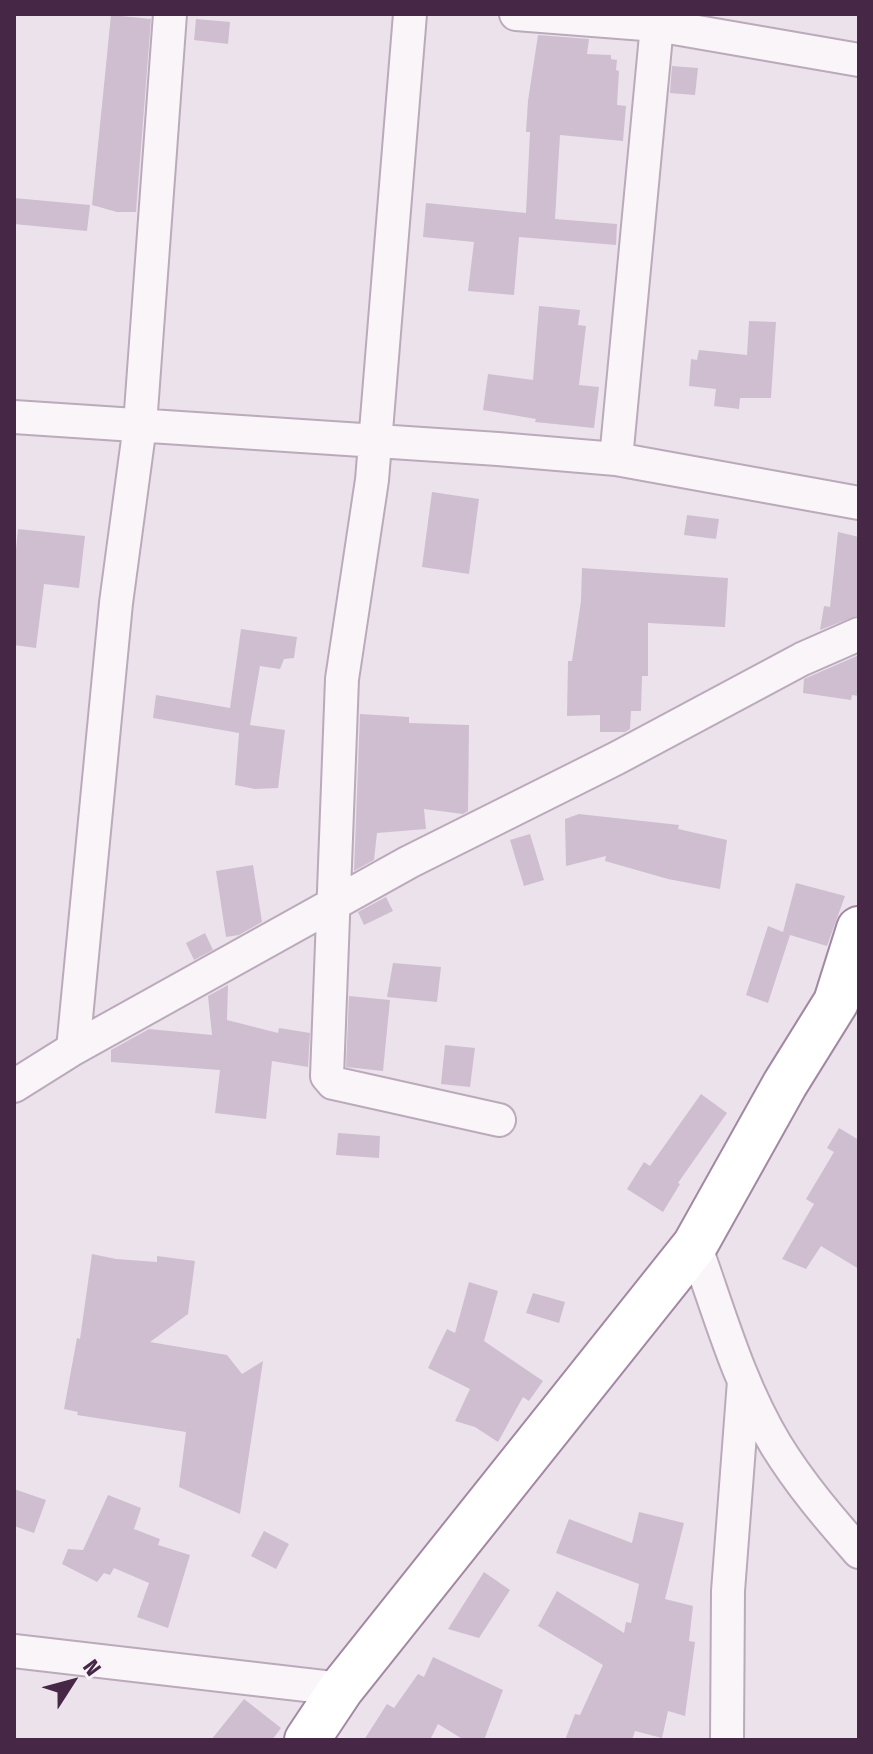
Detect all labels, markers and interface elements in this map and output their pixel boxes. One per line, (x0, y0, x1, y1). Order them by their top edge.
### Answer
north arrow (32, 1642, 112, 1722)
text: N (77, 1654, 107, 1681)

